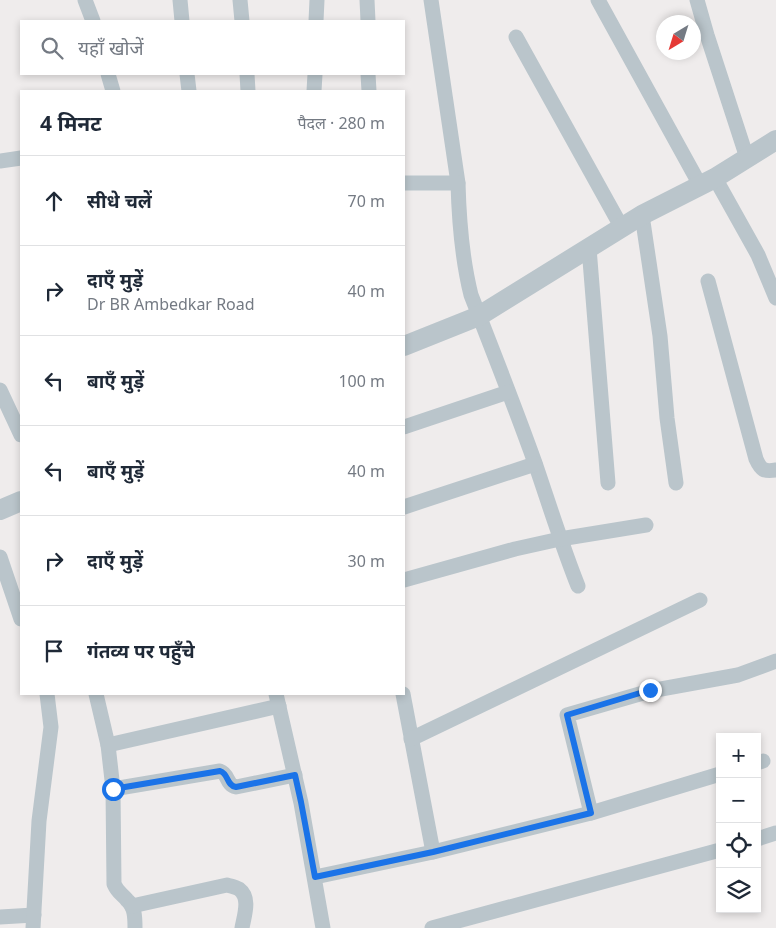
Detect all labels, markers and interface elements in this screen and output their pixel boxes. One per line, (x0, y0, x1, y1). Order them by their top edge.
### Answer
north arrow (656, 15, 701, 60)
search box (20, 20, 405, 75)
icon: search (38, 34, 66, 62)
text: यहाँ खोजें (78, 35, 144, 61)
text: 4 मिनट (40, 109, 102, 137)
text: पैदल · 280 m (297, 112, 385, 134)
icon: ahead (40, 187, 68, 215)
text: सीधे चलें (87, 188, 152, 214)
text: 70 m (348, 190, 385, 212)
text: दाएँ मुड़ें (87, 267, 143, 293)
icon: right (40, 277, 68, 305)
text: 40 m (348, 280, 385, 302)
text: Dr BR Ambedkar Road (87, 293, 255, 315)
icon: left (40, 367, 68, 395)
text: बाएँ मुड़ें (87, 368, 144, 394)
text: 100 m (338, 370, 385, 392)
icon: left (40, 457, 68, 485)
text: बाएँ मुड़ें (87, 458, 144, 484)
text: 40 m (348, 460, 385, 482)
icon: right (40, 547, 68, 575)
text: दाएँ मुड़ें (87, 548, 143, 574)
text: 30 m (348, 550, 385, 572)
icon: arrive (40, 637, 68, 665)
text: गंतव्य पर पहुँचे (87, 638, 195, 664)
route end (639, 679, 662, 702)
map controls (716, 733, 761, 913)
button: + (716, 733, 761, 778)
route start (102, 778, 125, 801)
button: − (716, 778, 761, 823)
button: locate (716, 823, 761, 868)
button: layers (716, 868, 761, 913)

